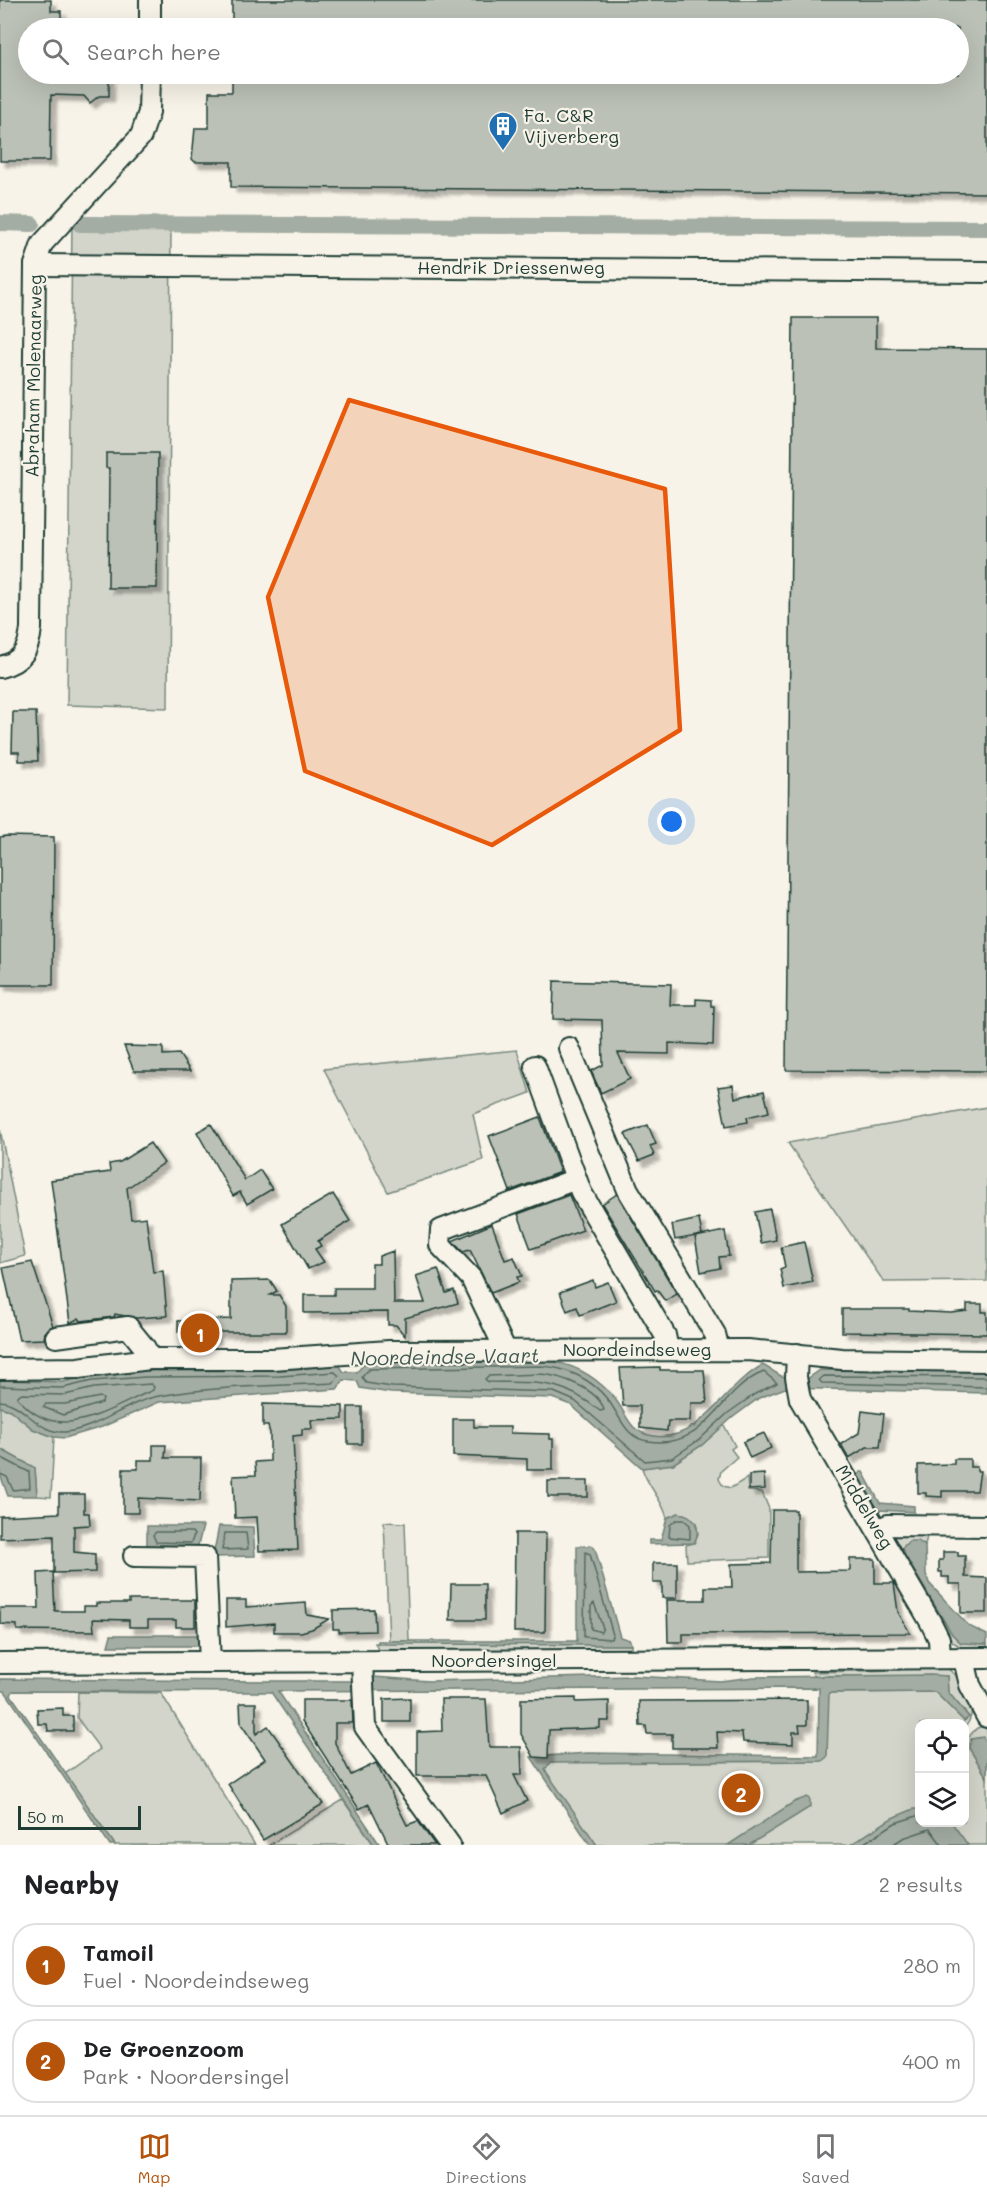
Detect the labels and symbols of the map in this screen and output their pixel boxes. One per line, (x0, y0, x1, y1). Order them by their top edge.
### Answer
place label: Fa. C&R Vijverberg (524, 103, 619, 148)
building icon: Fa. C&R Vijverberg (487, 110, 519, 152)
street label: Hendrik Driessenweg (417, 255, 605, 279)
street label: Abraham Molenaarweg (19, 274, 47, 478)
your location (657, 807, 686, 836)
pin: 1 (180, 1310, 220, 1356)
street label: Noordeindseweg (563, 1337, 711, 1361)
water label: Noordeindse Vaart (350, 1341, 540, 1371)
street label: Middelweg (830, 1460, 899, 1553)
street label: Noordersingel (431, 1648, 557, 1672)
pin: 2 (722, 1770, 760, 1816)
scale bar (18, 1803, 141, 1830)

